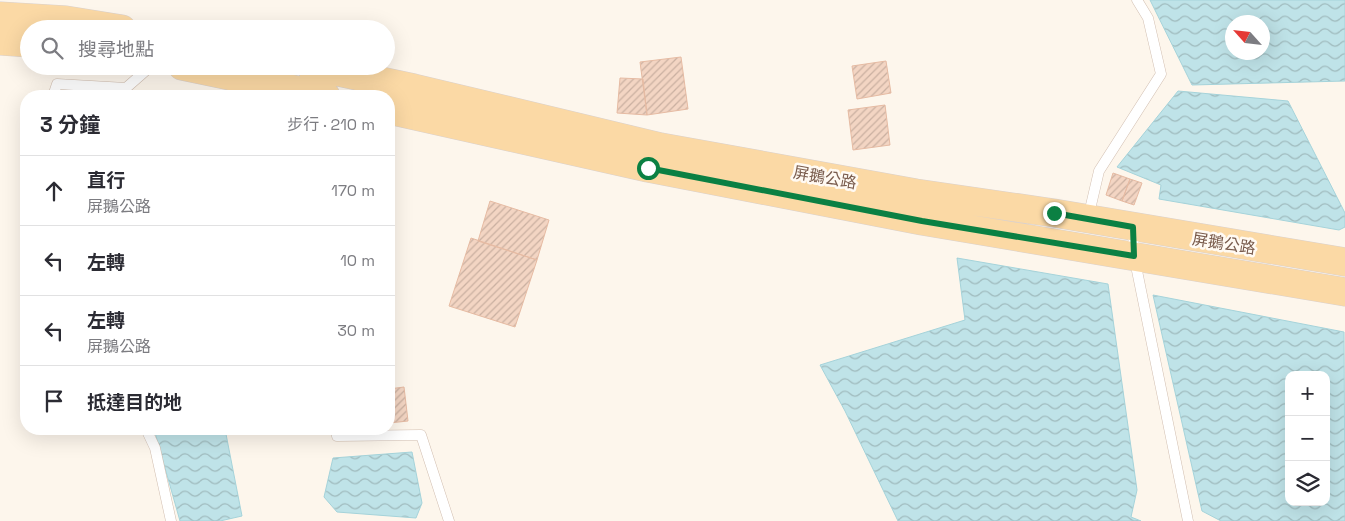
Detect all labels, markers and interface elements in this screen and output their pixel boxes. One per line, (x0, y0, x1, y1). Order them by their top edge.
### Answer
north arrow (1225, 15, 1270, 60)
search box (20, 20, 395, 75)
icon: search (38, 34, 66, 62)
text: 搜尋地點 (78, 37, 154, 62)
text: 3 分鐘 (40, 111, 100, 138)
text: 步行 · 210 m (287, 114, 375, 135)
route start (637, 157, 660, 180)
street label: 屏鵝公路 (792, 162, 858, 193)
text: 直行 (87, 168, 125, 193)
icon: ahead (40, 177, 68, 205)
text: 170 m (331, 180, 375, 201)
text: 屏鵝公路 (87, 196, 151, 217)
route end (1043, 202, 1066, 225)
street label: 屏鵝公路 (1191, 228, 1257, 259)
icon: left (40, 247, 68, 275)
text: 左轉 (87, 250, 125, 275)
text: 10 m (340, 250, 375, 271)
text: 左轉 (87, 308, 125, 333)
icon: left (40, 317, 68, 345)
text: 30 m (337, 320, 375, 341)
text: 屏鵝公路 (87, 336, 151, 357)
map controls (1285, 371, 1330, 506)
button: + (1285, 371, 1330, 416)
icon: arrive (40, 387, 68, 415)
text: 抵達目的地 (87, 390, 182, 415)
button: − (1285, 416, 1330, 461)
button: layers (1285, 461, 1330, 506)

